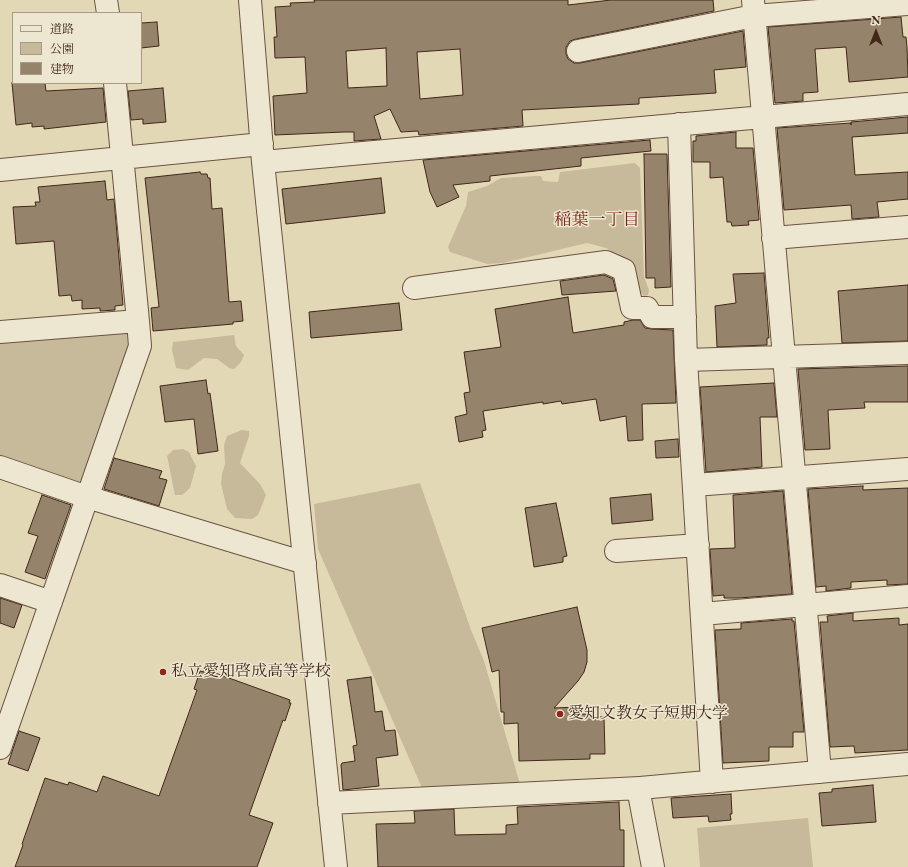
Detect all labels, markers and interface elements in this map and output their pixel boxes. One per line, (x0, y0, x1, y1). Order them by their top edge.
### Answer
legend (12, 12, 142, 84)
north arrow (856, 12, 896, 52)
text: N (872, 13, 880, 27)
text: 道路 (50, 21, 74, 37)
text: 公園 (50, 41, 74, 57)
text: 建物 (50, 61, 74, 77)
district label: 稲葉一丁目 (555, 210, 639, 230)
place label: 私立愛知啓成高等学校 (171, 662, 331, 682)
marker: 私立愛知啓成高等学校 (158, 667, 168, 677)
place label: 愛知文教女子短期大学 (568, 704, 728, 724)
marker: 愛知文教女子短期大学 (555, 709, 565, 719)

